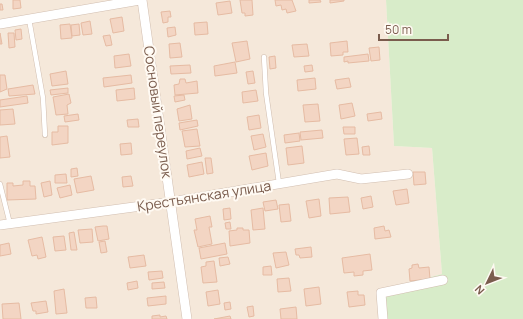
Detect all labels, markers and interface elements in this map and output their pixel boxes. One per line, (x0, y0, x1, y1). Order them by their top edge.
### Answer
scale bar (379, 16, 448, 42)
text: 50 m (385, 21, 412, 38)
street label: Сосновый переулок (140, 45, 177, 180)
street label: Крестьянская улица (136, 176, 272, 215)
north arrow (467, 263, 507, 303)
text: N (471, 282, 488, 298)

